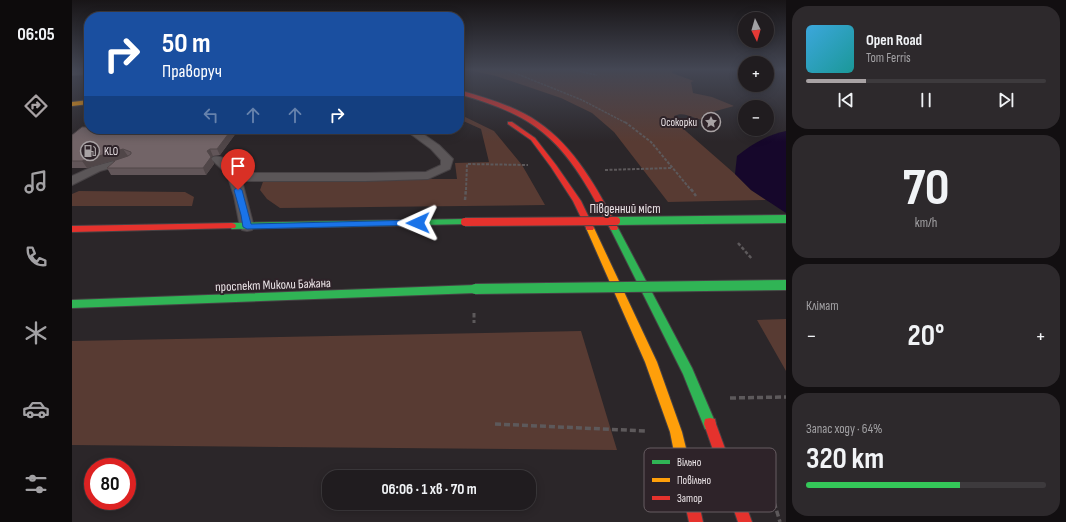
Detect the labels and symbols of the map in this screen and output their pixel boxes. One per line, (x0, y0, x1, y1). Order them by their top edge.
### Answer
north arrow (738, 12, 774, 48)
place icon: Осокорки (700, 111, 722, 133)
place label: Осокорки (661, 116, 697, 129)
fuel station icon: KLO (79, 140, 101, 162)
place label: KLO (104, 145, 118, 158)
pin (221, 149, 255, 190)
street label: Південний міст (589, 201, 661, 217)
position arrow (397, 202, 439, 244)
street label: проспект Миколи Бажана (215, 275, 331, 295)
legend (644, 448, 776, 512)
text: Вільно (677, 456, 702, 469)
speed limit sign: 80 (84, 458, 136, 510)
text: Повільно (677, 474, 711, 487)
text: Затор (677, 492, 702, 505)

